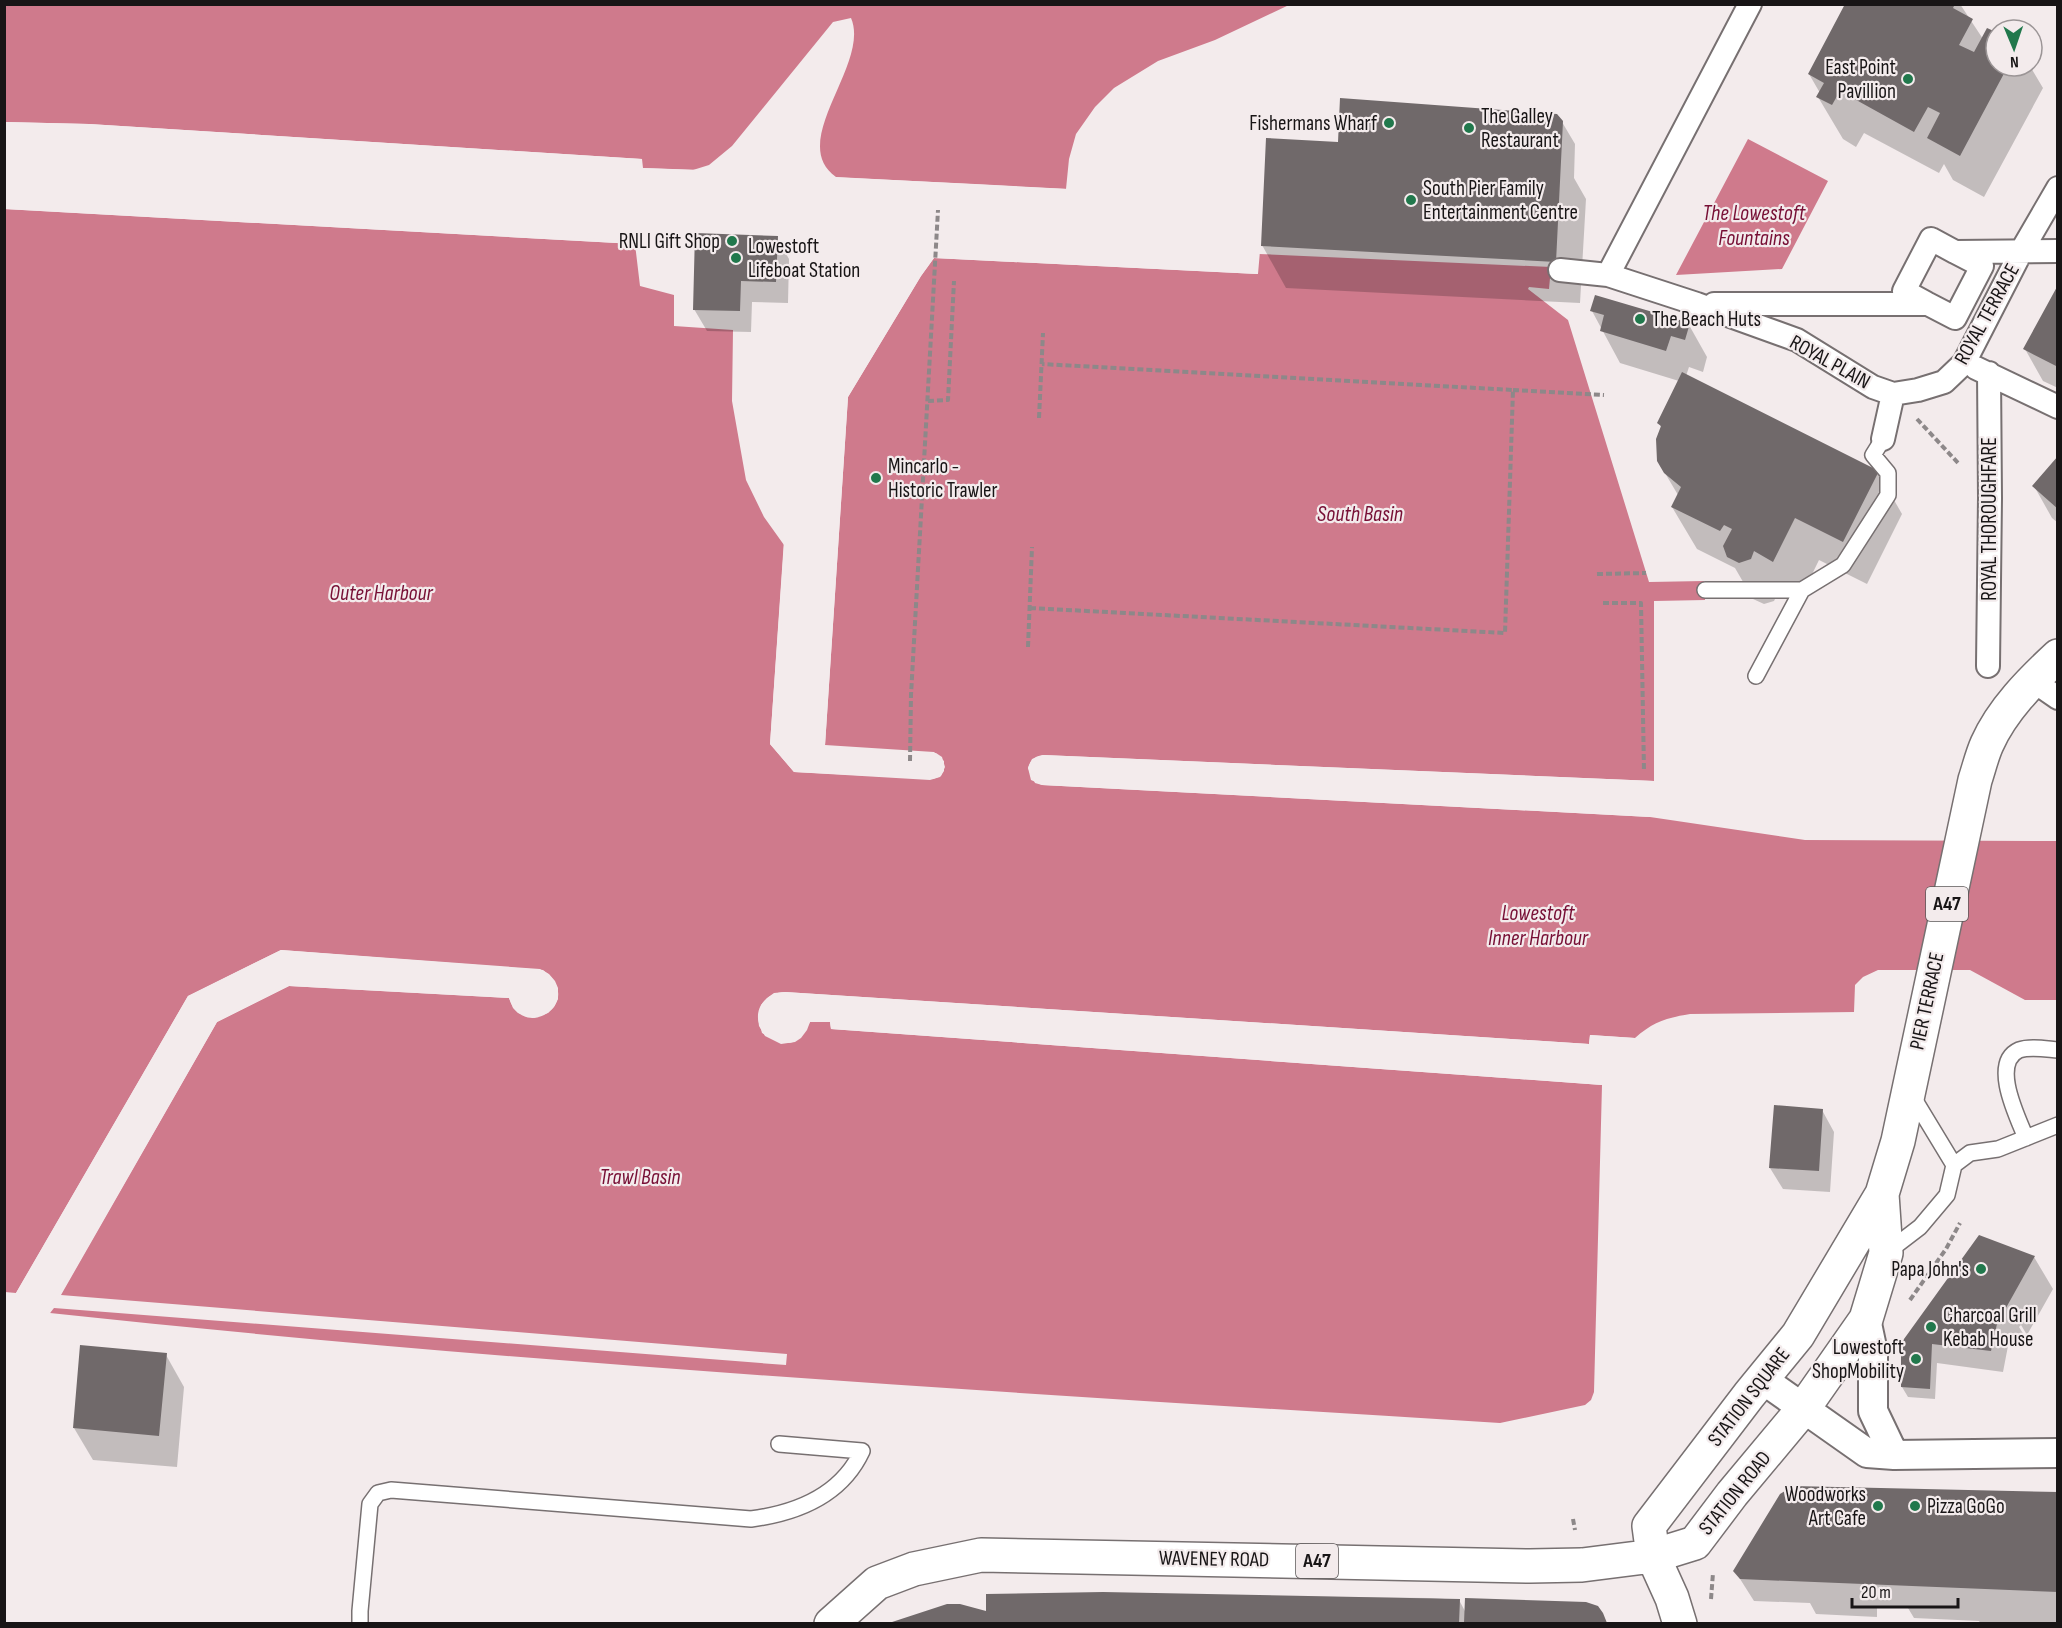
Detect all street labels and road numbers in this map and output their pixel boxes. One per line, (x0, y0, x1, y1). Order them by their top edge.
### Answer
street label: ROYAL TERRACE (1949, 259, 2025, 369)
street label: ROYAL PLAIN (1785, 330, 1875, 394)
street label: ROYAL THOROUGHFARE (1977, 437, 2002, 601)
road number: A47 (1926, 887, 1968, 921)
street label: PIER TERRACE (1904, 950, 1950, 1052)
street label: STATION SQUARE (1703, 1343, 1795, 1451)
street label: STATION ROAD (1694, 1446, 1776, 1540)
road number: A47 (1296, 1544, 1338, 1578)
street label: WAVENEY ROAD (1159, 1546, 1269, 1572)

